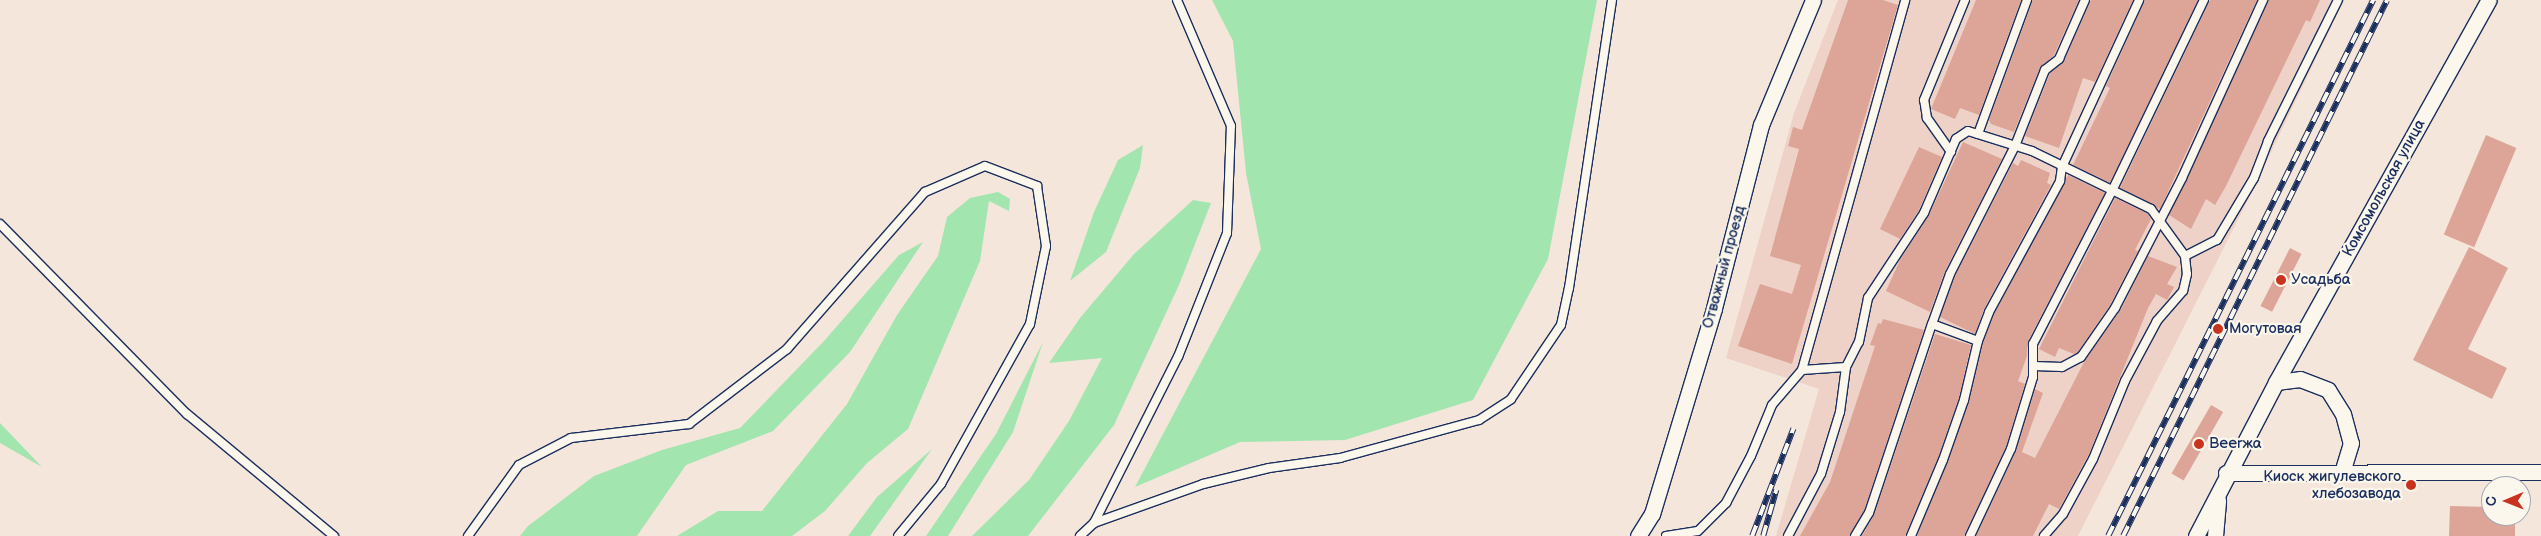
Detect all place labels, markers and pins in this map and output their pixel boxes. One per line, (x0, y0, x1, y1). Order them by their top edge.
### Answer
place label: Усадьба (2291, 271, 2351, 289)
marker: Усадьба (2275, 274, 2287, 286)
place label: Могутовая (2229, 320, 2302, 338)
marker: Могутовая (2211, 322, 2225, 336)
place label: Beerжа (2209, 435, 2262, 453)
marker: Beerжа (2193, 438, 2205, 450)
place label: Киоск жигулевского хлебозавода (2263, 467, 2401, 502)
marker: Киоск жигулевского хлебозавода (2405, 479, 2417, 491)

